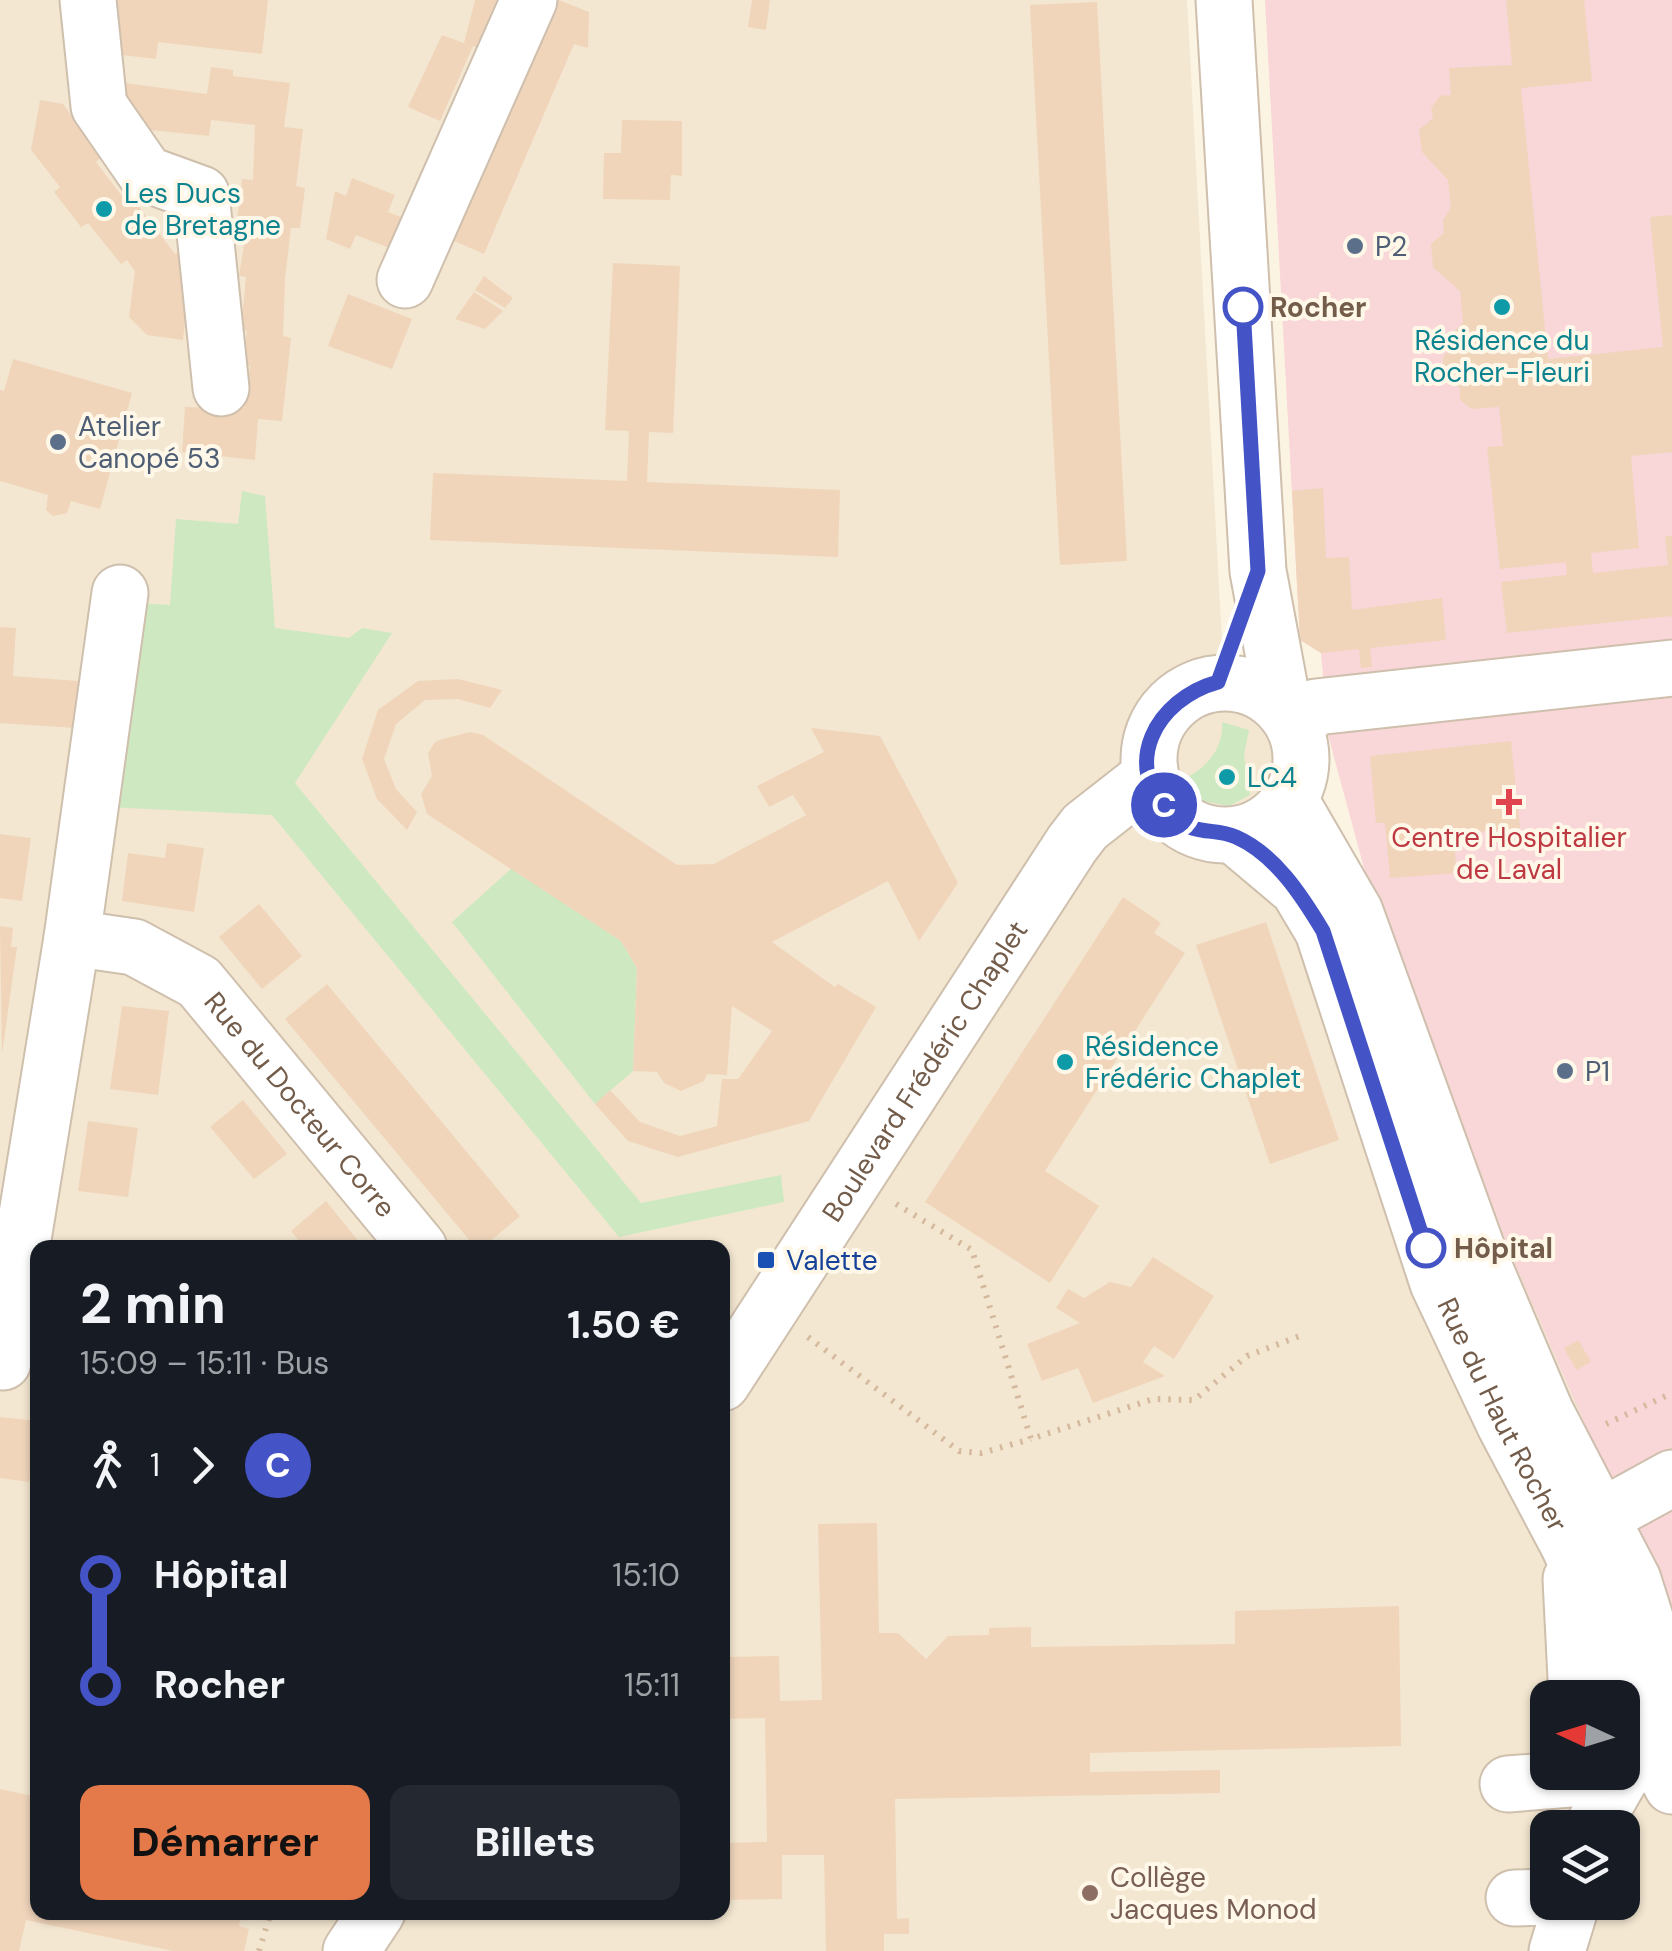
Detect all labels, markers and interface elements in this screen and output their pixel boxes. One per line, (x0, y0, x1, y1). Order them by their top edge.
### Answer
place label: Les Ducs de Bretagne (124, 175, 281, 244)
marker: Les Ducs de Bretagne (93, 198, 115, 220)
place label: P2 (1375, 228, 1407, 265)
marker: P2 (1344, 235, 1366, 257)
marker: Rocher (1224, 288, 1262, 326)
place label: Rocher (1270, 289, 1367, 326)
marker: Résidence du Rocher-Fleuri (1491, 296, 1513, 318)
place label: Résidence du Rocher-Fleuri (1414, 322, 1590, 391)
place label: Atelier Canopé 53 (78, 408, 221, 477)
marker: Atelier Canopé 53 (47, 431, 69, 453)
place label: LC4 (1247, 759, 1297, 796)
marker: LC4 (1216, 766, 1238, 788)
line badge: C (1132, 772, 1196, 838)
text: C (1151, 782, 1177, 828)
marker: Centre Hospitalier de Laval (1496, 789, 1522, 815)
place label: Centre Hospitalier de Laval (1391, 819, 1627, 888)
street label: Boulevard Frédéric Chaplet (814, 914, 1036, 1229)
street label: Rue du Docteur Corre (196, 984, 404, 1225)
place label: Résidence Frédéric Chaplet (1085, 1028, 1301, 1097)
marker: Résidence Frédéric Chaplet (1054, 1051, 1076, 1073)
place label: P1 (1585, 1053, 1610, 1090)
marker: P1 (1554, 1060, 1576, 1082)
marker: Hôpital (1407, 1229, 1445, 1267)
place label: Hôpital (1454, 1230, 1553, 1267)
place label: Valette (786, 1242, 878, 1279)
marker: Valette (755, 1249, 777, 1271)
text: 2 min (80, 1268, 226, 1340)
street label: Rue du Haut Rocher (1429, 1292, 1576, 1538)
text: 1.50 € (567, 1300, 680, 1350)
text: 15:09 – 15:11 · Bus (80, 1342, 329, 1384)
icon: walk (80, 1438, 135, 1493)
icon: forward (175, 1438, 230, 1493)
text: C (265, 1442, 291, 1488)
text: 1 (150, 1444, 160, 1486)
text: Hôpital (154, 1550, 288, 1600)
text: 15:10 (612, 1554, 680, 1596)
text: Rocher (154, 1660, 285, 1710)
text: 15:11 (624, 1664, 680, 1706)
north arrow (1530, 1680, 1640, 1790)
map controls (1530, 1680, 1640, 1920)
button: Démarrer (80, 1785, 370, 1900)
button: Billets (390, 1785, 680, 1900)
button: layers (1530, 1810, 1640, 1920)
place label: Collège Jacques Monod (1110, 1859, 1317, 1928)
marker: Collège Jacques Monod (1079, 1882, 1101, 1904)

